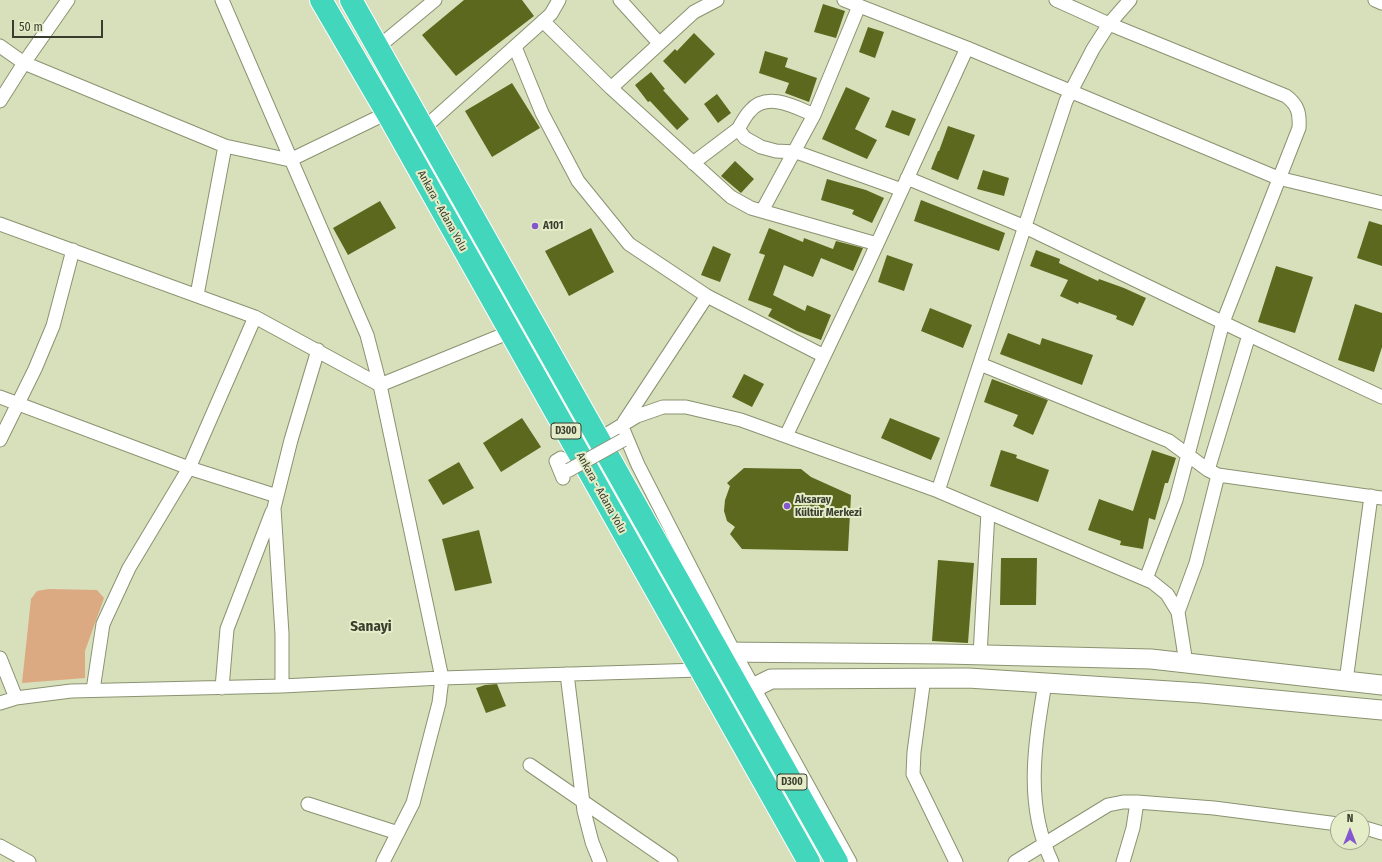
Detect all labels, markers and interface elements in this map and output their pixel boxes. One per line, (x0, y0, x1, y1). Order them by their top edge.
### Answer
scale bar (14, 12, 105, 38)
text: 50 m (19, 20, 43, 34)
street label: Ankara - Adana Yolu (414, 168, 470, 254)
place label: A101 (543, 219, 563, 233)
marker: A101 (530, 221, 540, 231)
road number: D300 (551, 423, 581, 439)
street label: Ankara - Adana Yolu (573, 450, 629, 536)
place label: Aksaray Kültür Merkezi (795, 493, 862, 519)
marker: Aksaray Kültür Merkezi (782, 501, 792, 511)
district label: Sanayi (350, 618, 392, 636)
road number: D300 (777, 774, 807, 790)
north arrow (1330, 810, 1370, 850)
text: N (1347, 812, 1353, 825)

